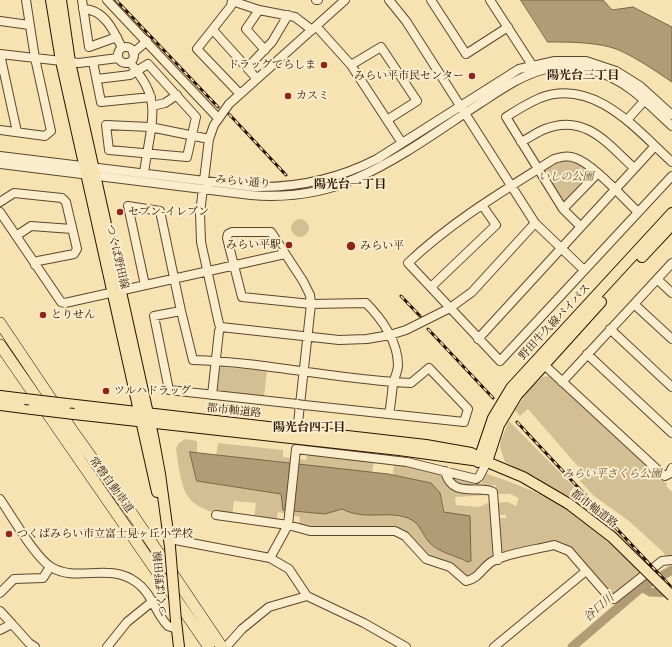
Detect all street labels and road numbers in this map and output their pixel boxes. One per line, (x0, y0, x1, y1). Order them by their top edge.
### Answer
street label: みらい通り (215, 173, 271, 191)
street label: つくば野田線 (103, 223, 131, 291)
street label: 野田牛久線バイパス (516, 281, 594, 363)
street label: 都市軸道路 (206, 402, 262, 420)
street label: 常磐自動車道 (86, 454, 136, 516)
street label: 都市軸道路 (568, 487, 620, 531)
street label: つくば野田線 (152, 551, 170, 617)

